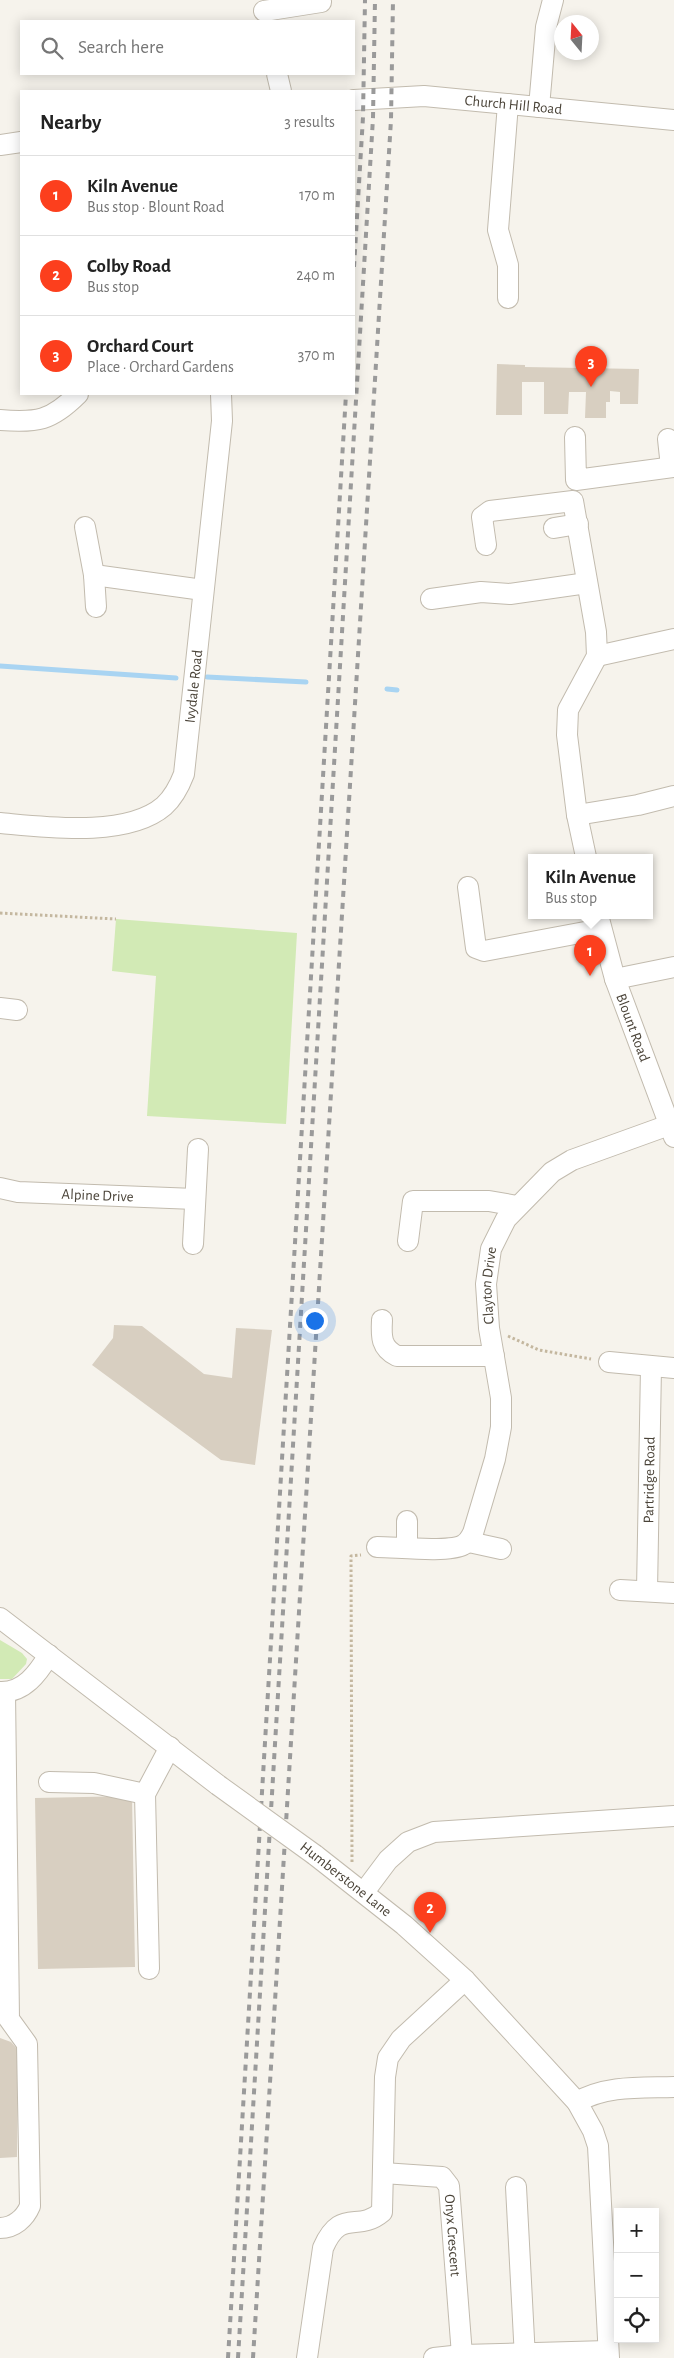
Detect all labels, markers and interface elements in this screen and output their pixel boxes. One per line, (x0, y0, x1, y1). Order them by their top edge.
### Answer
north arrow (554, 15, 599, 60)
search box (20, 20, 355, 75)
icon: search (38, 34, 66, 62)
text: Search here (78, 38, 164, 57)
street label: Church Hill Road (464, 93, 563, 117)
text: Nearby (40, 112, 101, 133)
text: 3 results (284, 114, 335, 130)
text: Kiln Avenue (87, 177, 178, 196)
text: 1 (53, 187, 59, 203)
text: 170 m (299, 187, 335, 203)
text: Bus stop · Blount Road (87, 199, 224, 215)
text: Colby Road (87, 257, 171, 276)
text: 2 (52, 267, 60, 283)
text: 240 m (296, 267, 335, 283)
text: Bus stop (87, 279, 139, 295)
text: Orchard Court (87, 337, 193, 356)
pin: 3 (575, 346, 607, 387)
text: 3 (53, 347, 59, 363)
text: 370 m (298, 347, 335, 363)
text: Place · Orchard Gardens (87, 359, 234, 375)
street label: Ivydale Road (183, 649, 205, 724)
popup (528, 854, 653, 919)
text: Kiln Avenue (545, 868, 636, 887)
text: Bus stop (545, 890, 597, 906)
pin: 1 (574, 935, 606, 976)
street label: Blount Road (613, 992, 652, 1064)
street label: Alpine Drive (61, 1187, 134, 1205)
street label: Clayton Drive (479, 1246, 499, 1325)
your location (302, 1308, 328, 1334)
street label: Partridge Road (641, 1436, 658, 1524)
street label: Humberstone Lane (297, 1839, 394, 1920)
pin: 2 (414, 1892, 446, 1933)
street label: Onyx Crescent (442, 2194, 463, 2277)
map controls (614, 2208, 659, 2343)
button: + (614, 2208, 659, 2253)
button: − (614, 2253, 659, 2298)
button: locate (614, 2298, 659, 2343)

